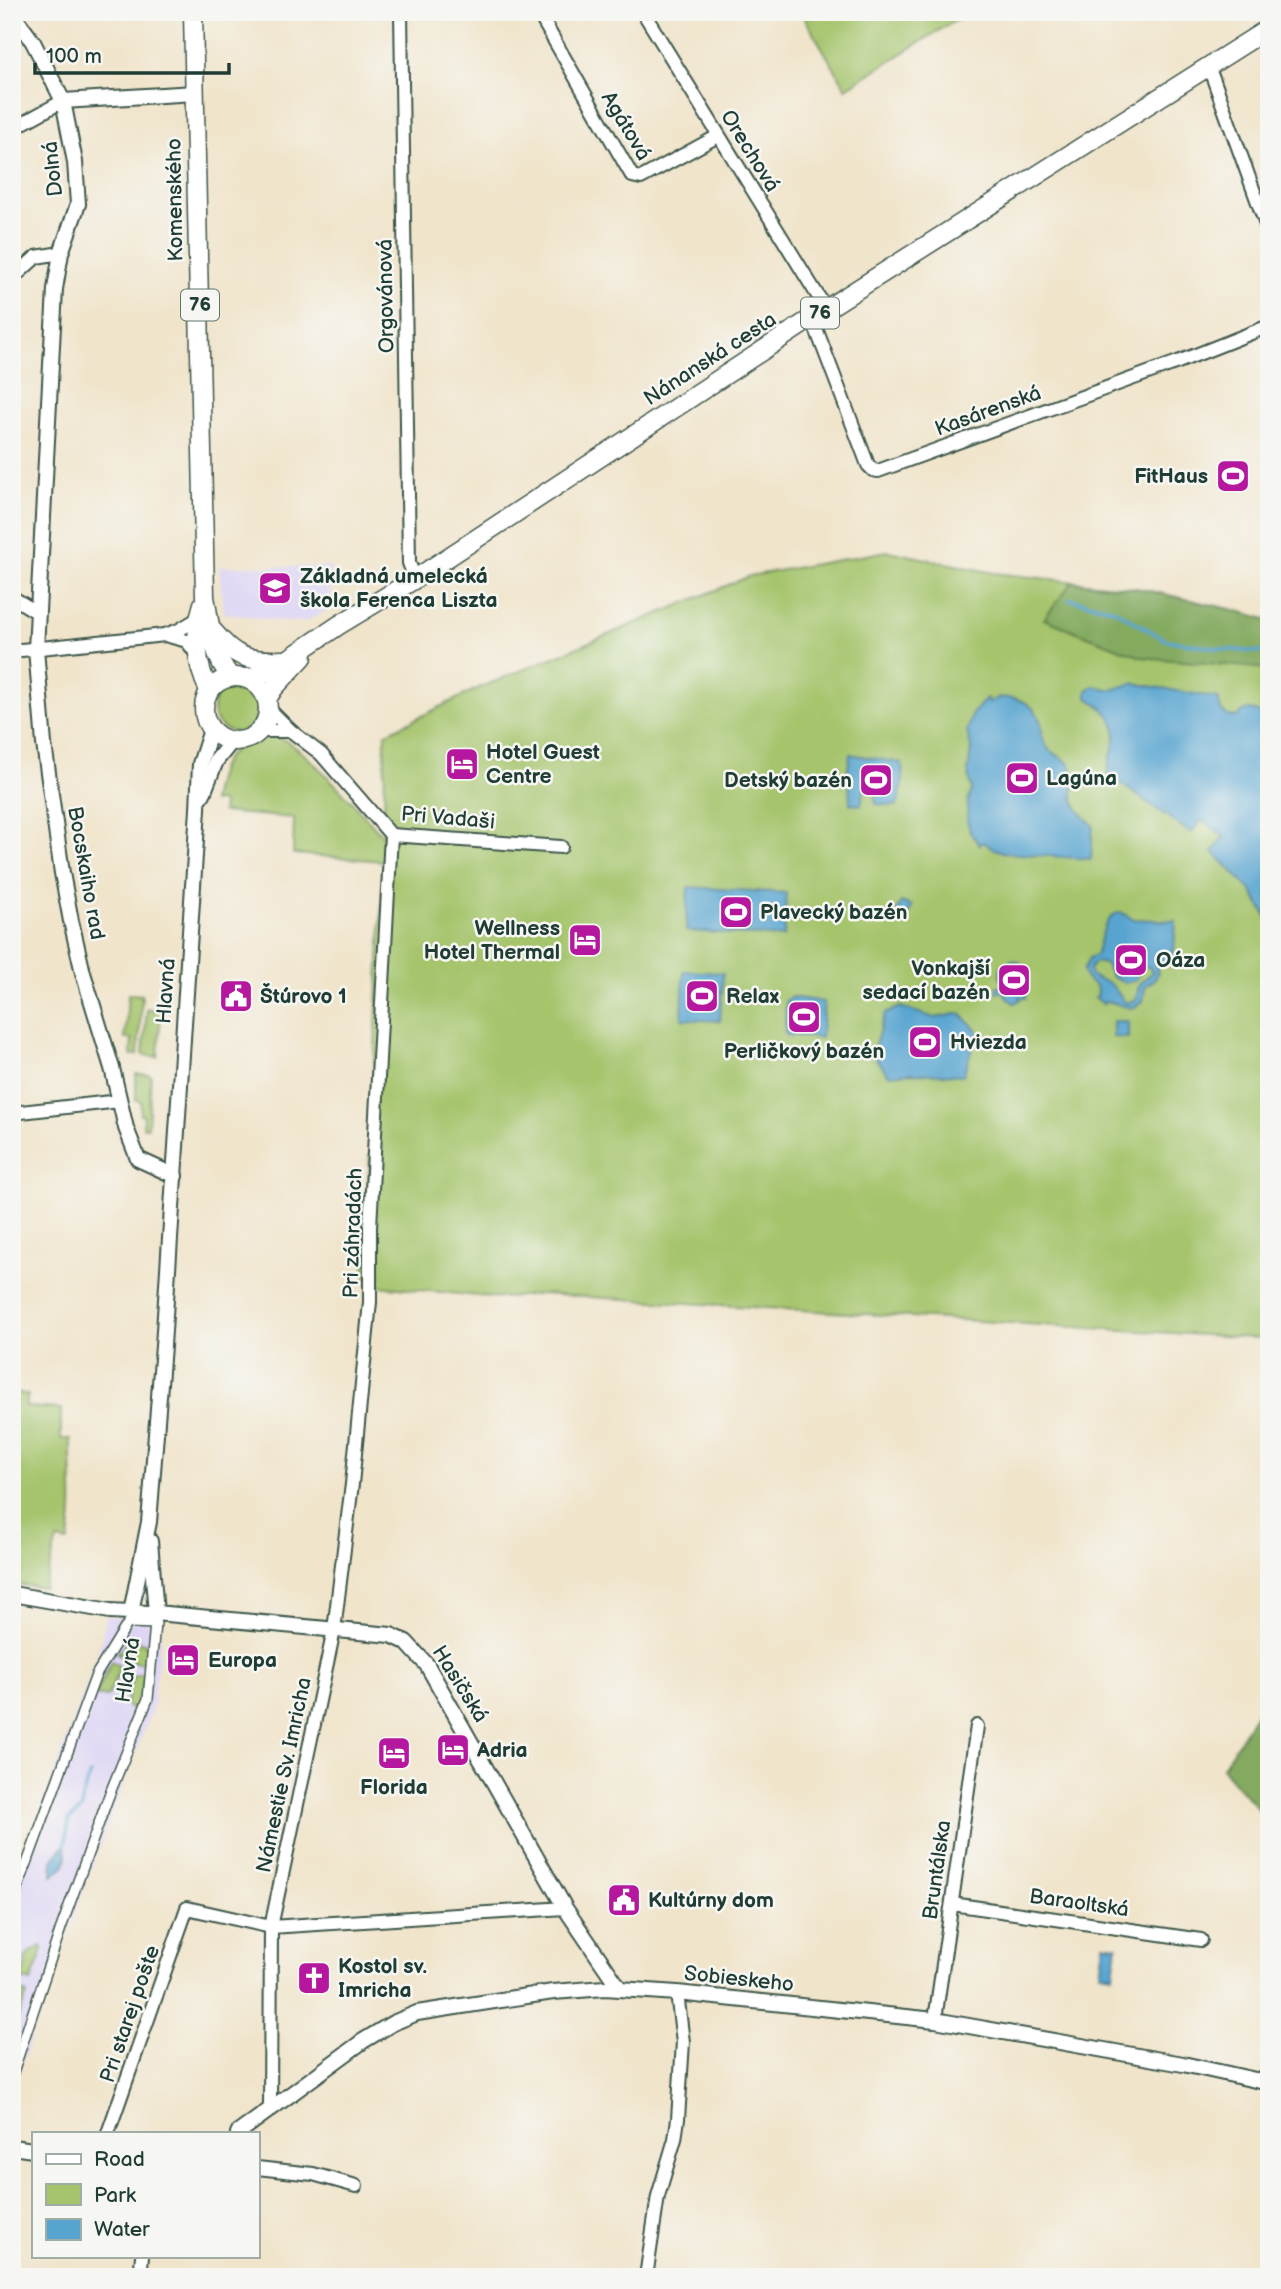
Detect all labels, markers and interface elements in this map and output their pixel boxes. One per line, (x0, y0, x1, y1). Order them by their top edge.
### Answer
scale bar (35, 32, 229, 76)
text: 100 m (46, 44, 102, 69)
street label: Agátová (596, 87, 656, 165)
street label: Orechová (715, 105, 785, 197)
street label: Komenského (161, 138, 189, 262)
street label: Dolná (38, 140, 68, 198)
street label: Orgovánová (373, 239, 399, 353)
road number: 76 (181, 290, 219, 320)
road number: 76 (801, 298, 839, 328)
street label: Nánanská cesta (639, 307, 781, 411)
street label: Kasárenská (931, 380, 1045, 442)
sports icon: FitHaus (1214, 457, 1252, 495)
place label: FitHaus (1134, 464, 1208, 489)
place label: Základná umelecká škola Ferenca Liszta (300, 564, 498, 613)
school or university icon: Základná umelecká škola Ferenca Liszta (256, 569, 294, 607)
place label: Hotel Guest Centre (486, 740, 600, 789)
hotel icon: Hotel Guest Centre (443, 745, 481, 783)
sports icon: Lagúna (1003, 759, 1041, 797)
sports icon: Detský bazén (857, 761, 895, 799)
place label: Lagúna (1046, 766, 1117, 791)
place label: Detský bazén (724, 768, 852, 793)
street label: Pri Vadaši (400, 801, 496, 835)
street label: Bocskaiho rad (62, 804, 110, 942)
sports icon: Plavecký bazén (717, 893, 755, 931)
place label: Plavecký bazén (760, 900, 908, 925)
place label: Wellness Hotel Thermal (424, 916, 560, 965)
hotel icon: Wellness Hotel Thermal (566, 921, 604, 959)
sports icon: Oáza (1112, 941, 1150, 979)
place label: Oáza (1156, 948, 1205, 973)
place label: Vonkajší sedací bazén (863, 956, 991, 1005)
street label: Hlavná (151, 957, 181, 1025)
sports icon: Vonkajší sedací bazén (995, 961, 1033, 999)
public building icon: Štúrovo 1 (217, 977, 255, 1015)
sports icon: Relax (683, 977, 721, 1015)
place label: Štúrovo 1 (260, 983, 347, 1009)
place label: Relax (726, 984, 780, 1009)
sports icon: Perličkový bazén (785, 998, 823, 1036)
sports icon: Hviezda (906, 1023, 944, 1061)
place label: Hviezda (950, 1030, 1027, 1055)
place label: Perličkový bazén (724, 1039, 884, 1064)
street label: Pri záhradách (338, 1167, 368, 1299)
street label: Hlavná (111, 1636, 145, 1704)
hotel icon: Europa (164, 1641, 202, 1679)
street label: Hasičská (427, 1641, 493, 1727)
place label: Europa (208, 1648, 277, 1673)
street label: Námestie Sv. Imricha (251, 1675, 317, 1875)
hotel icon: Adria (434, 1731, 472, 1769)
hotel icon: Florida (375, 1734, 413, 1772)
place label: Adria (476, 1738, 528, 1763)
place label: Florida (360, 1775, 428, 1800)
street label: Bruntálska (918, 1819, 956, 1921)
public building icon: Kultúrny dom (605, 1881, 643, 1919)
street label: Baraoltská (1028, 1884, 1130, 1922)
place label: Kultúrny dom (648, 1888, 774, 1913)
street label: Pri starej pošte (95, 1942, 165, 2086)
place label: Kostol sv. Imricha (338, 1954, 427, 2003)
church icon: Kostol sv. Imricha (295, 1959, 333, 1997)
street label: Sobieskeho (683, 1961, 795, 1997)
legend (32, 2132, 259, 2258)
text: Road (94, 2147, 145, 2172)
text: Park (94, 2183, 137, 2208)
text: Water (94, 2217, 150, 2242)

